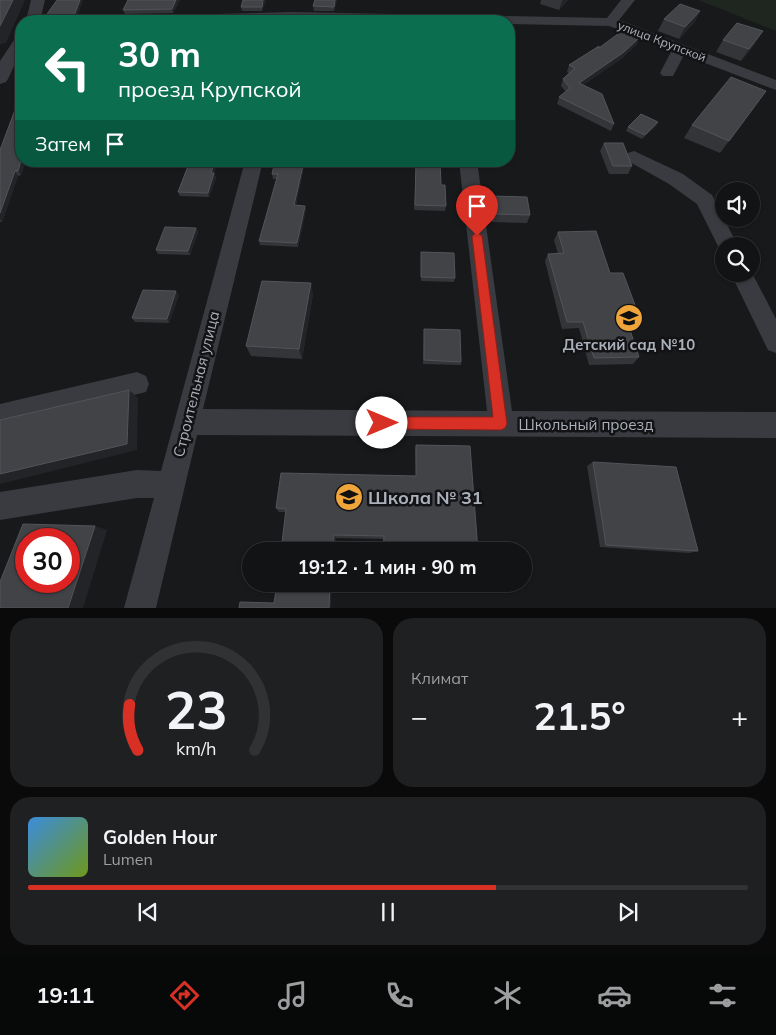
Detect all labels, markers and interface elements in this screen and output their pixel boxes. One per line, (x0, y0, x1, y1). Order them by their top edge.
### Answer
street label: улица Крупской (616, 17, 708, 65)
text: 30 m (118, 32, 201, 76)
icon: left (35, 35, 100, 100)
text: проезд Крупской (118, 75, 302, 103)
icon: arrive (101, 130, 129, 158)
text: Затем (35, 132, 91, 156)
map controls (715, 182, 760, 282)
button: sound (715, 182, 760, 227)
pin (456, 185, 498, 236)
icon: arrive (463, 192, 491, 220)
button: search (715, 237, 760, 282)
school or university icon: Детский сад №10 (614, 303, 644, 333)
street label: Строительная улица (169, 309, 223, 459)
place label: Детский сад №10 (563, 335, 695, 354)
position arrow (355, 396, 407, 448)
street label: Школьный проезд (519, 415, 653, 434)
school or university icon: Школа № 31 (334, 482, 364, 512)
place label: Школа № 31 (368, 486, 483, 509)
speed limit sign: 30 (15, 528, 80, 593)
text: 19:12 · 1 мин · 90 m (297, 555, 477, 579)
text: Климат (411, 668, 468, 688)
text: 23 (165, 677, 228, 742)
text: 21.5° (533, 692, 626, 740)
text: − (411, 699, 428, 734)
text: + (731, 699, 748, 734)
text: km/h (176, 737, 217, 759)
text: Golden Hour (103, 825, 217, 849)
text: Lumen (103, 849, 153, 869)
icon: previous (134, 898, 162, 926)
icon: pause (374, 898, 402, 926)
icon: next (614, 898, 642, 926)
icon: directions (167, 978, 202, 1013)
icon: music (275, 978, 310, 1013)
icon: phone (382, 978, 417, 1013)
icon: climate (490, 978, 525, 1013)
icon: car (597, 978, 632, 1013)
icon: filters (705, 978, 740, 1013)
text: 19:11 (36, 981, 95, 1009)

